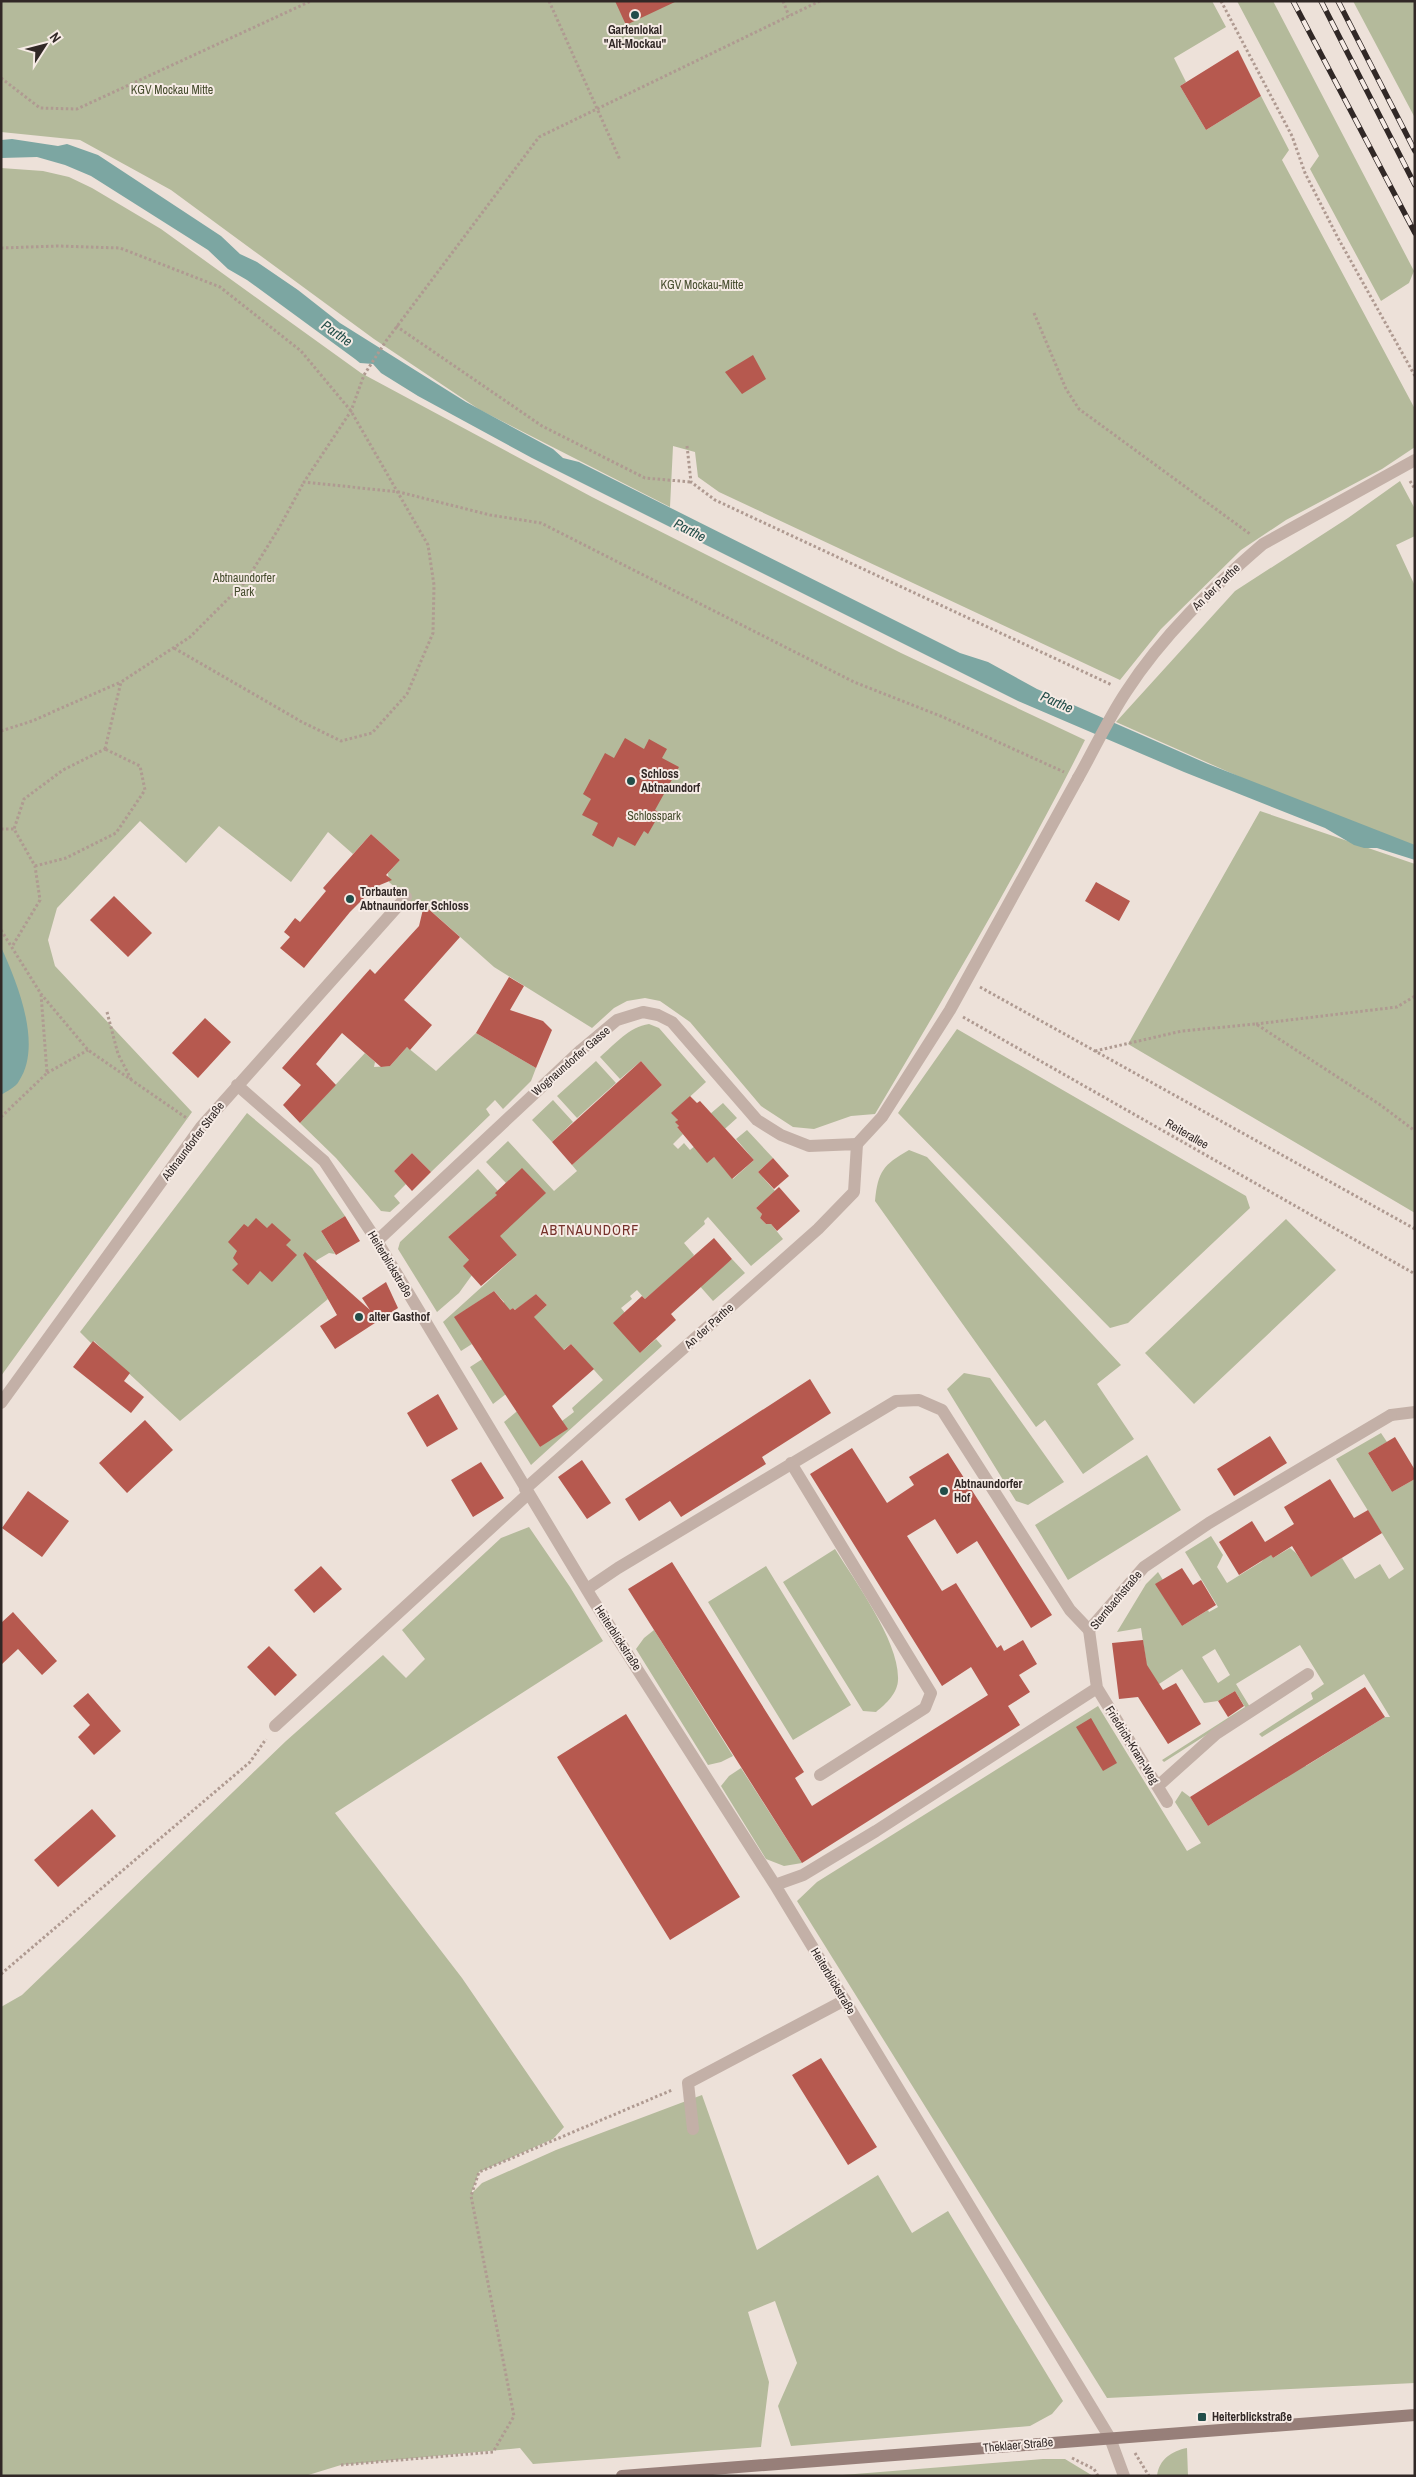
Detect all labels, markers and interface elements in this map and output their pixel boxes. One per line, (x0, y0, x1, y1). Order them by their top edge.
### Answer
marker: Gartenlokal "Alt-Mockau" (629, 9, 641, 21)
north arrow (20, 20, 70, 70)
place label: Gartenlokal "Alt-Mockau" (604, 22, 667, 52)
text: N (46, 29, 65, 46)
park label: KGV Mockau Mitte (131, 82, 213, 98)
park label: KGV Mockau-Mitte (660, 277, 744, 293)
water label: Parthe (318, 316, 356, 350)
water label: Parthe (671, 514, 709, 546)
street label: An der Parthe (1188, 560, 1243, 615)
park label: Abtnaundorfer Park (212, 570, 276, 600)
water label: Parthe (1038, 687, 1076, 717)
place label: Schloss Abtnaundorf (641, 766, 701, 796)
marker: Schloss Abtnaundorf (625, 775, 637, 787)
park label: Schlosspark (627, 808, 681, 824)
place label: Torbauten Abtnaundorfer Schloss (360, 884, 469, 914)
marker: Torbauten Abtnaundorfer Schloss (344, 893, 356, 905)
street label: Wognaundorfer Gasse (528, 1023, 614, 1099)
street label: Abtnaundorfer Straße (158, 1098, 228, 1184)
street label: Reiterallee (1162, 1115, 1212, 1153)
district label: ABTNAUNDORF (540, 1221, 639, 1239)
street label: Heiterblickstraße (364, 1228, 416, 1300)
street label: An der Parthe (680, 1300, 737, 1353)
place label: alter Gasthof (369, 1309, 430, 1325)
marker: alter Gasthof (353, 1311, 365, 1323)
place label: Abtnaundorfer Hof (954, 1476, 1023, 1506)
marker: Abtnaundorfer Hof (938, 1485, 950, 1497)
street label: Sternbachstraße (1086, 1567, 1146, 1633)
street label: Heiterblickstraße (591, 1602, 645, 1674)
street label: Friedrich-Kram-Weg (1102, 1703, 1163, 1788)
street label: Heiterblickstraße (807, 1945, 859, 2017)
place label: Heiterblickstraße (1212, 2409, 1292, 2425)
marker: Heiterblickstraße (1196, 2411, 1208, 2423)
street label: Theklaer Straße (982, 2434, 1054, 2456)

